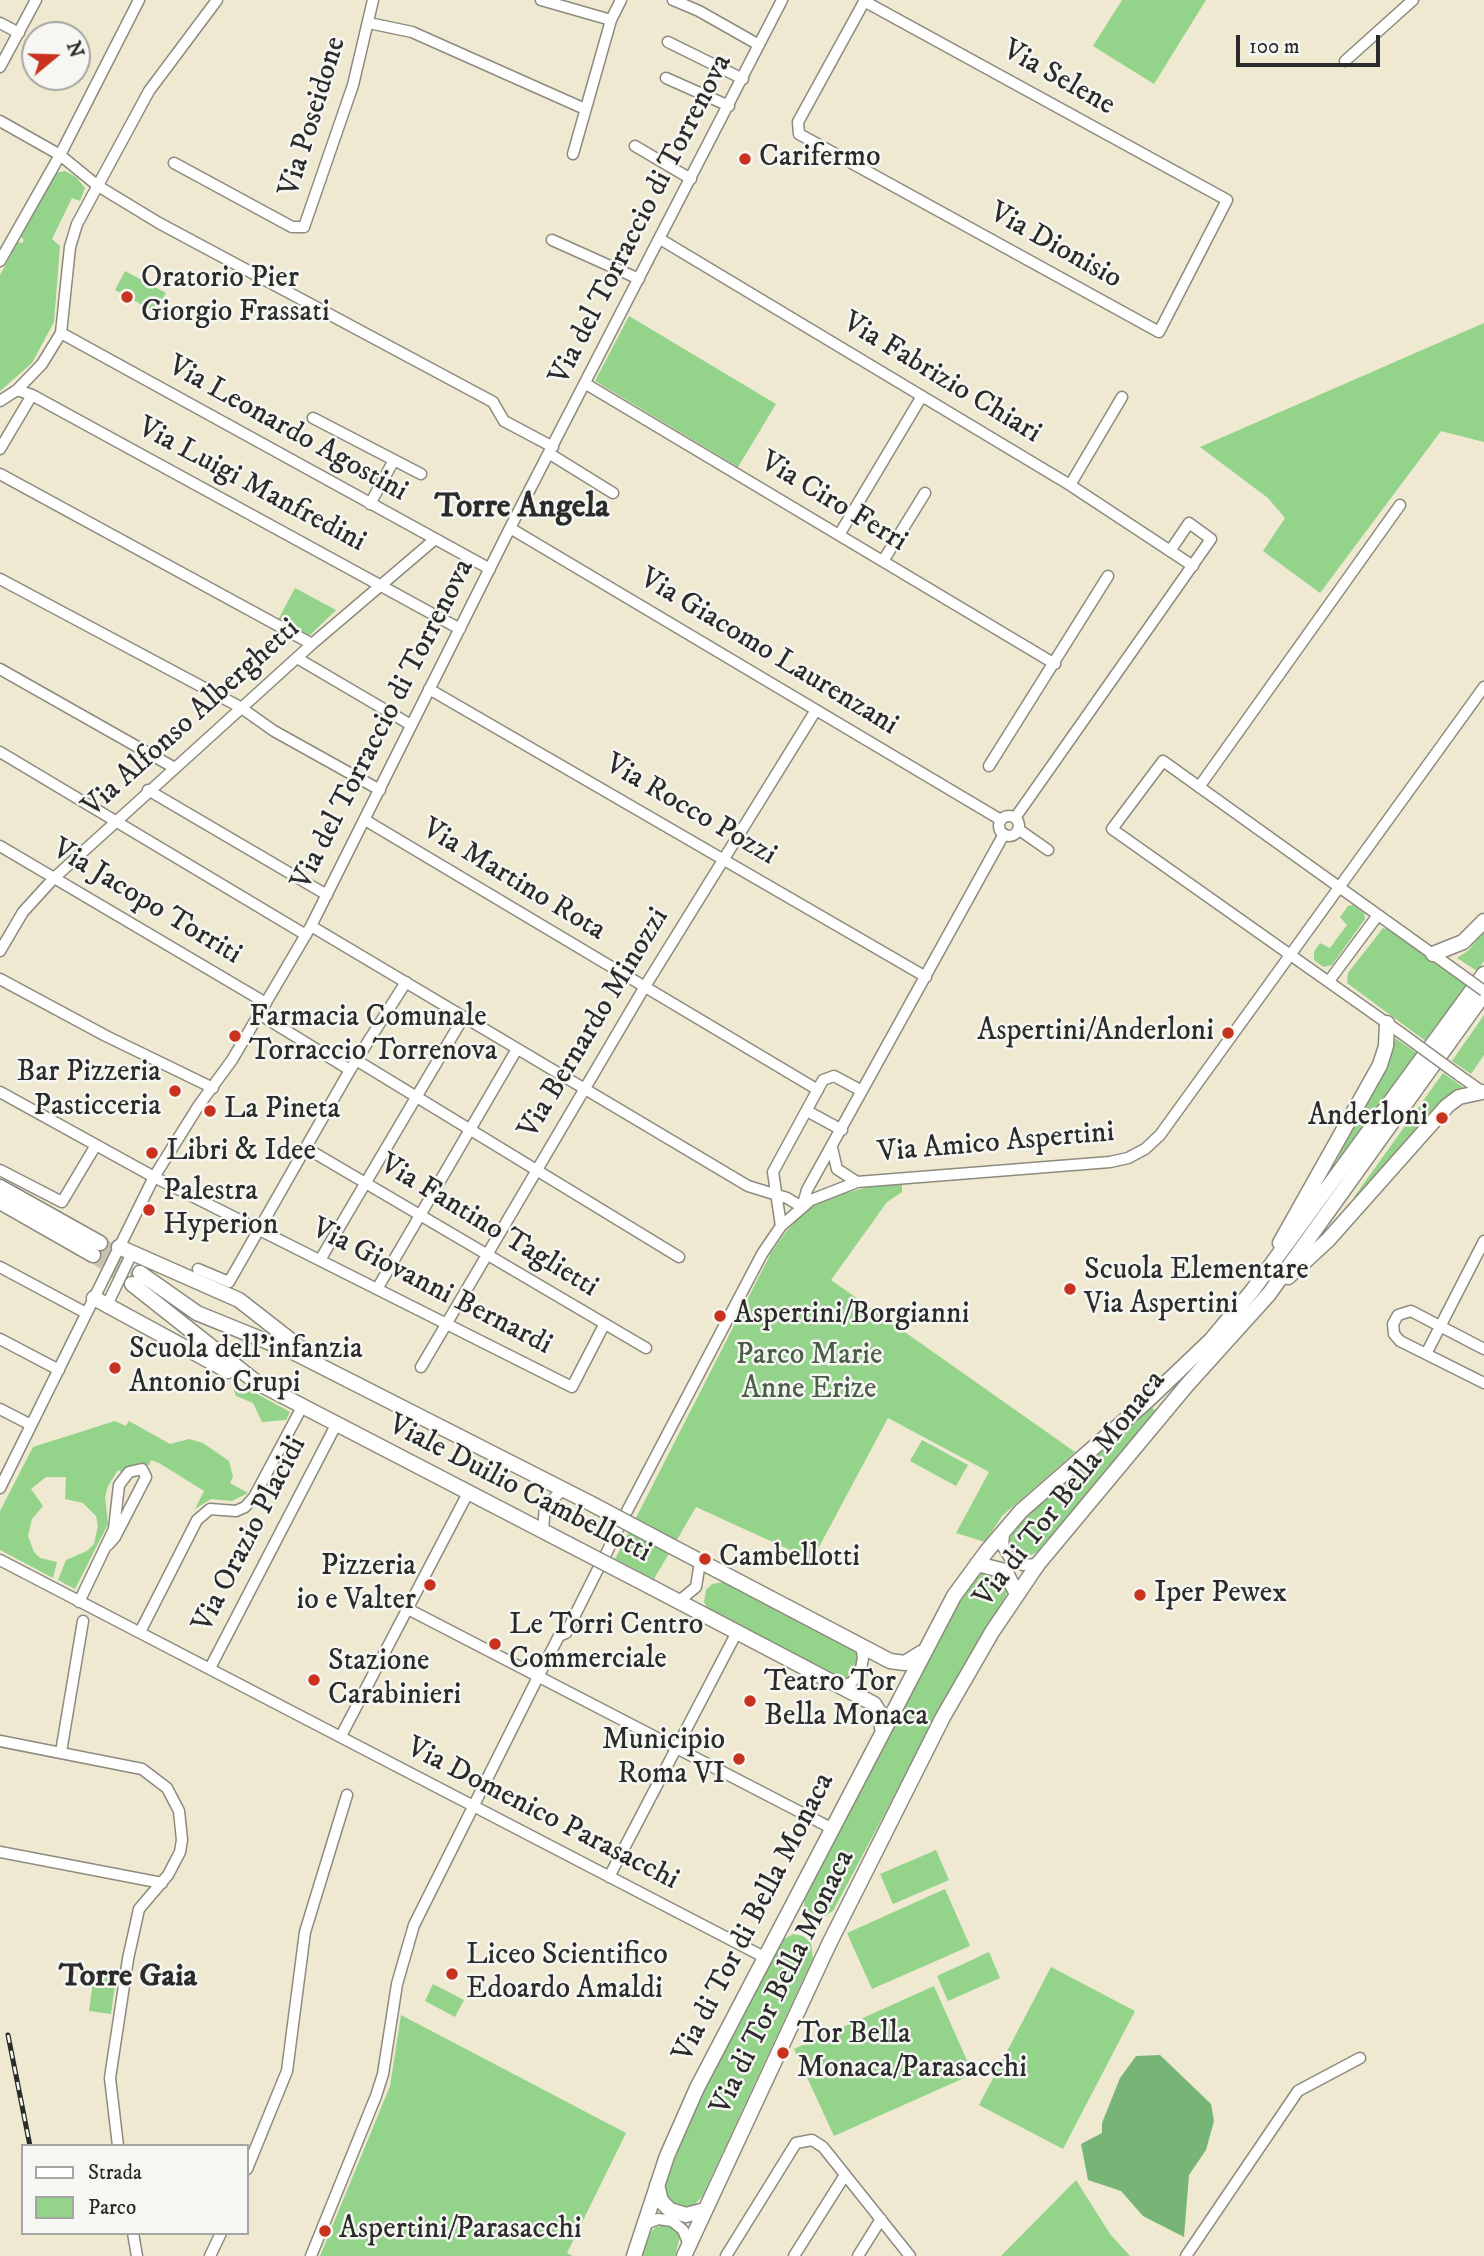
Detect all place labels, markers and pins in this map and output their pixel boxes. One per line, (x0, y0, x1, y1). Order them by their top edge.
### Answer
place label: Carifermo (759, 141, 881, 177)
marker: Carifermo (737, 151, 753, 167)
place label: Oratorio Pier Giorgio Frassati (141, 262, 330, 332)
marker: Oratorio Pier Giorgio Frassati (119, 289, 135, 305)
place label: Farmacia Comunale Torraccio Torrenova (249, 1001, 498, 1072)
place label: Aspertini/Anderloni (977, 1015, 1214, 1051)
marker: Aspertini/Anderloni (1220, 1025, 1236, 1041)
marker: Farmacia Comunale Torraccio Torrenova (227, 1028, 243, 1044)
place label: Bar Pizzeria Pasticceria (16, 1056, 161, 1126)
marker: Bar Pizzeria Pasticceria (167, 1083, 183, 1099)
place label: La Pineta (224, 1093, 340, 1129)
place label: Anderloni (1308, 1100, 1428, 1136)
marker: La Pineta (202, 1103, 218, 1119)
marker: Anderloni (1434, 1110, 1450, 1126)
place label: Libri & Idee (166, 1135, 316, 1171)
marker: Libri & Idee (144, 1145, 160, 1161)
place label: Palestra Hyperion (163, 1175, 278, 1246)
marker: Palestra Hyperion (141, 1202, 157, 1218)
place label: Scuola Elementare Via Aspertini (1084, 1254, 1309, 1324)
marker: Scuola Elementare Via Aspertini (1062, 1281, 1078, 1297)
place label: Aspertini/Borgianni (734, 1298, 969, 1334)
marker: Aspertini/Borgianni (712, 1308, 728, 1324)
place label: Scuola dell'infanzia Antonio Crupi (129, 1333, 363, 1404)
marker: Scuola dell'infanzia Antonio Crupi (107, 1360, 123, 1376)
place label: Cambellotti (719, 1541, 860, 1577)
place label: Pizzeria io e Valter (296, 1550, 416, 1620)
marker: Cambellotti (697, 1551, 713, 1567)
marker: Pizzeria io e Valter (422, 1577, 438, 1593)
place label: Iper Pewex (1154, 1577, 1287, 1613)
marker: Iper Pewex (1132, 1587, 1148, 1603)
place label: Le Torri Centro Commerciale (509, 1609, 703, 1680)
marker: Le Torri Centro Commerciale (487, 1636, 503, 1652)
place label: Stazione Carabinieri (328, 1645, 461, 1716)
place label: Teatro Tor Bella Monaca (764, 1666, 928, 1736)
marker: Stazione Carabinieri (306, 1672, 322, 1688)
marker: Teatro Tor Bella Monaca (742, 1693, 758, 1709)
place label: Municipio Roma VI (602, 1724, 725, 1794)
marker: Municipio Roma VI (731, 1751, 747, 1767)
place label: Liceo Scientifico Edoardo Amaldi (466, 1939, 668, 2010)
marker: Liceo Scientifico Edoardo Amaldi (444, 1966, 460, 1982)
place label: Tor Bella Monaca/Parasacchi (797, 2018, 1027, 2088)
marker: Tor Bella Monaca/Parasacchi (775, 2045, 791, 2061)
place label: Aspertini/Parasacchi (339, 2213, 582, 2249)
marker: Aspertini/Parasacchi (317, 2223, 333, 2239)

